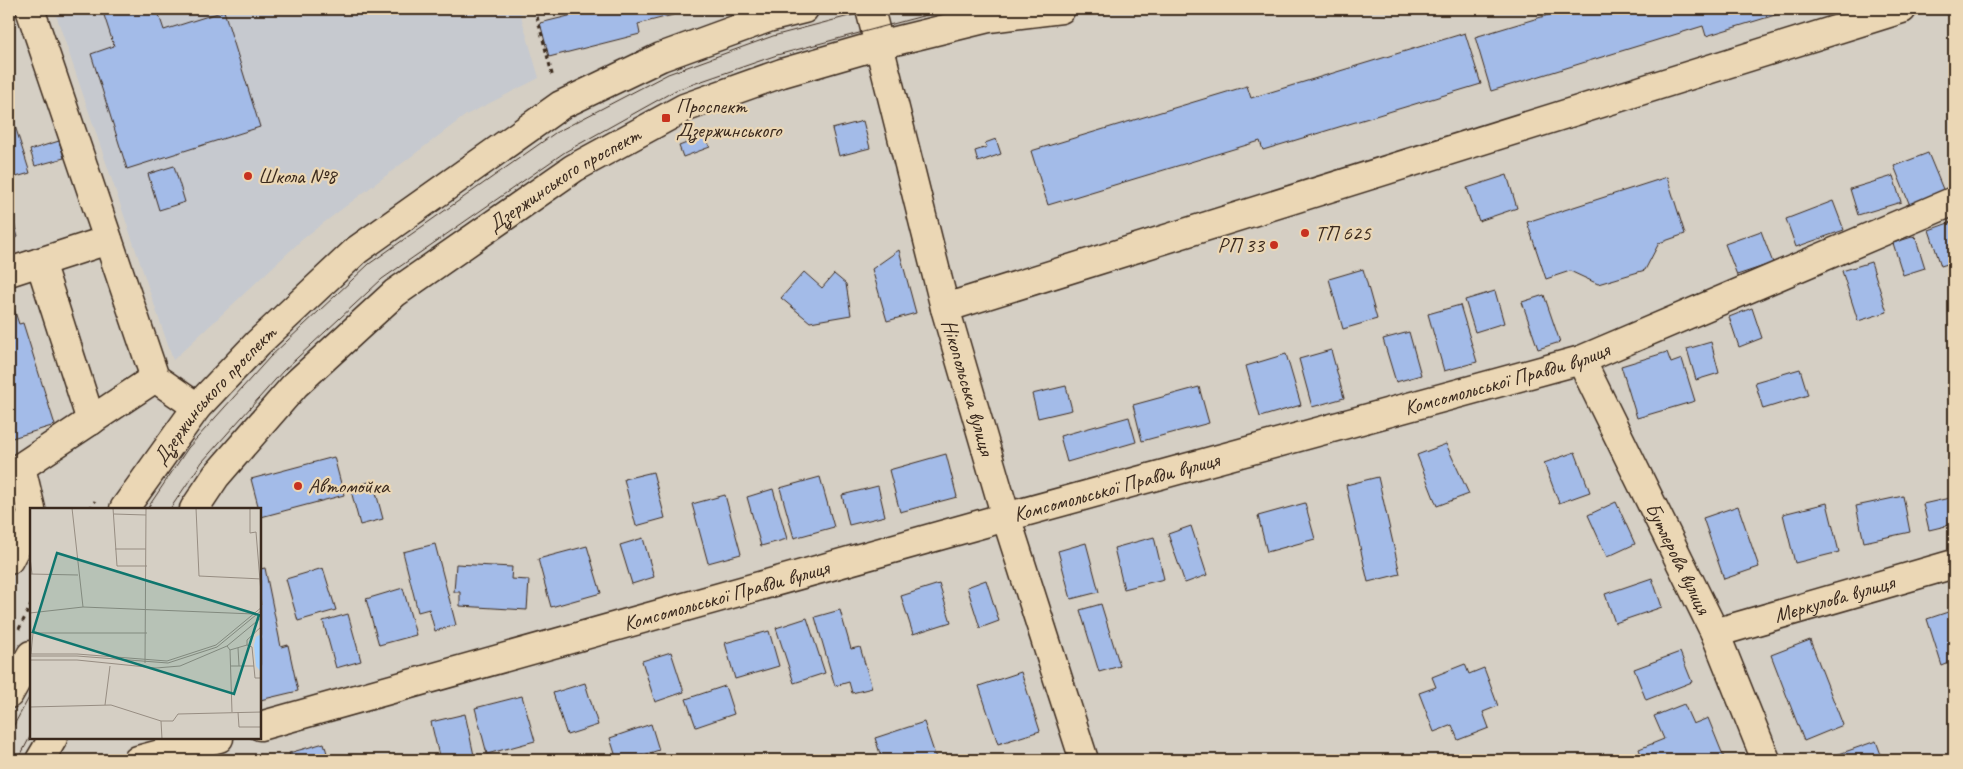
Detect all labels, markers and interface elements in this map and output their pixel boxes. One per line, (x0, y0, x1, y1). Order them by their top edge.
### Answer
place label: Проспект Дзержинського (676, 93, 783, 144)
marker: Проспект Дзержинського (660, 112, 672, 124)
street label: Дзержинського проспект (482, 121, 646, 237)
place label: Школа №8 (258, 163, 339, 189)
marker: Школа №8 (242, 170, 254, 182)
place label: ТП 625 (1315, 220, 1372, 246)
marker: ТП 625 (1299, 227, 1311, 239)
place label: РП 33 (1217, 232, 1266, 258)
marker: РП 33 (1268, 239, 1280, 251)
street label: Нікопольська вулиця (936, 316, 1001, 460)
street label: Дзержинського проспект (147, 319, 283, 470)
street label: Комсомольської Правди вулиця (1401, 336, 1614, 421)
street label: Комсомольської Правди вулиця (1010, 446, 1223, 527)
place label: Автомойка (308, 473, 391, 499)
marker: Автомойка (292, 480, 304, 492)
street label: Бутлерова вулиця (1640, 498, 1717, 620)
inset map (30, 508, 261, 739)
street label: Комсомольської Правди вулиця (620, 554, 833, 637)
street label: Мєркулова вулиця (1771, 568, 1899, 628)

